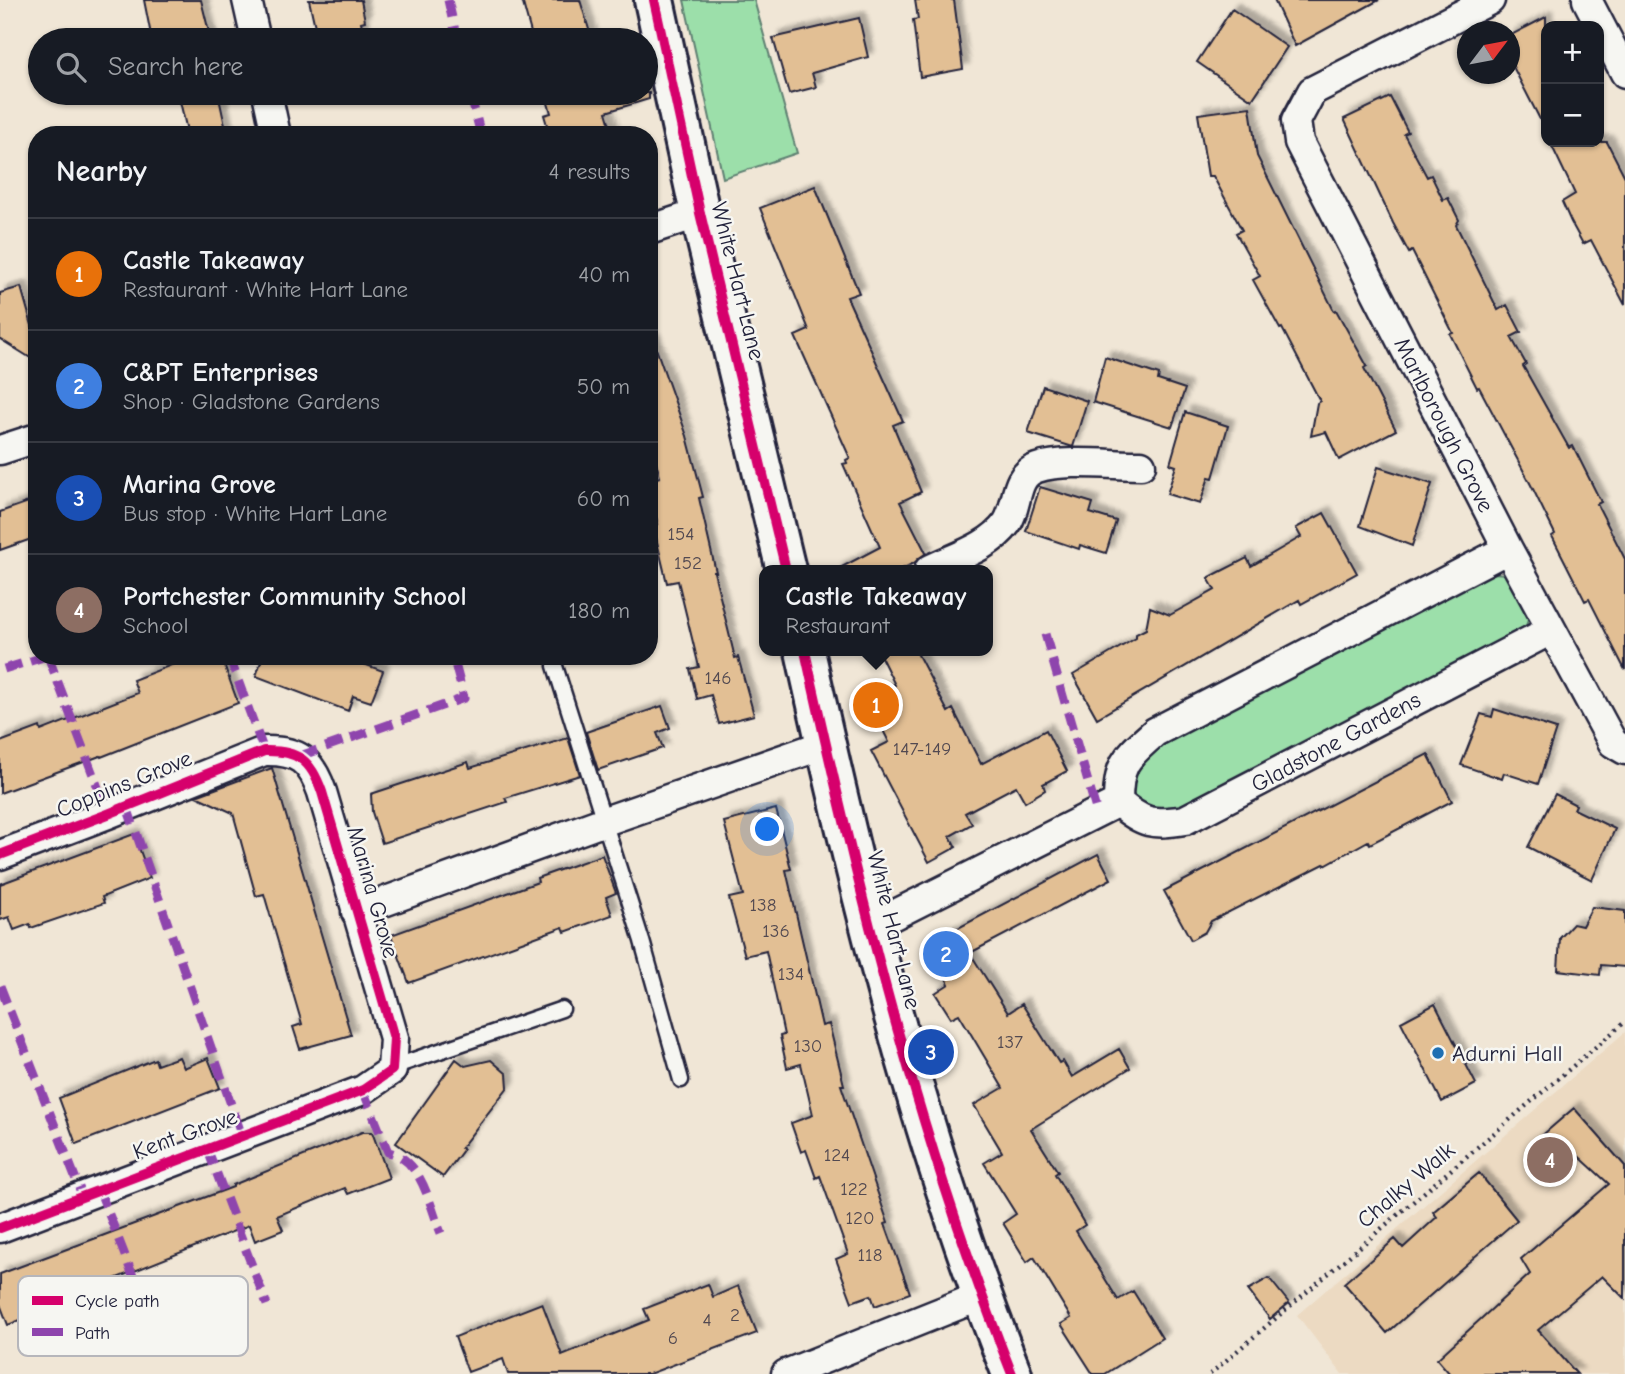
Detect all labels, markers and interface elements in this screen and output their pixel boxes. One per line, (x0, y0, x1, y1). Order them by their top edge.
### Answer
north arrow (1457, 21, 1520, 84)
map controls (1541, 21, 1604, 147)
button: + (1541, 21, 1604, 84)
search box (28, 28, 658, 105)
icon: search (52, 48, 90, 86)
text: Search here (108, 52, 243, 82)
button: − (1541, 84, 1604, 147)
text: Nearby (56, 154, 147, 189)
text: 4 results (548, 158, 630, 185)
street label: White Hart Lane (705, 199, 771, 363)
text: Castle Takeaway (123, 246, 304, 276)
text: 1 (74, 261, 84, 288)
text: 40 m (578, 261, 630, 288)
text: Restaurant · White Hart Lane (123, 276, 408, 303)
street label: Marlborough Grove (1388, 333, 1500, 517)
text: C&PT Enterprises (123, 358, 318, 388)
text: 2 (73, 373, 85, 400)
text: 50 m (577, 373, 630, 400)
text: Shop · Gladstone Gardens (123, 388, 380, 415)
text: Marina Grove (123, 470, 276, 500)
text: 3 (73, 485, 85, 512)
text: 60 m (577, 485, 630, 512)
text: Bus stop · White Hart Lane (123, 500, 387, 527)
house number: 154 (667, 523, 695, 545)
house number: 152 (674, 552, 702, 574)
popup (759, 565, 993, 656)
text: Portchester Community School (123, 582, 467, 612)
text: Castle Takeaway (786, 582, 966, 612)
text: 4 (74, 597, 84, 624)
text: 180 m (568, 597, 630, 624)
text: School (123, 612, 188, 639)
text: Restaurant (786, 612, 890, 639)
house number: 146 (705, 667, 731, 689)
pin: 1 (853, 679, 899, 731)
street label: Gladstone Gardens (1247, 686, 1425, 798)
house number: 147-149 (893, 738, 951, 760)
street label: Coppins Grove (52, 745, 196, 823)
your location (750, 812, 784, 846)
street label: Marina Grove (341, 823, 405, 961)
street label: White Hart Lane (861, 848, 927, 1012)
house number: 138 (750, 894, 776, 916)
house number: 136 (762, 920, 790, 942)
pin: 2 (923, 928, 969, 980)
house number: 134 (778, 963, 804, 985)
pin: 3 (908, 1026, 954, 1078)
house number: 137 (997, 1031, 1023, 1053)
house number: 130 (794, 1035, 822, 1057)
place label: Adurni Hall (1452, 1040, 1563, 1067)
marker: Adurni Hall (1430, 1045, 1446, 1061)
street label: Kent Grove (129, 1103, 241, 1165)
pin: 4 (1527, 1134, 1573, 1186)
street label: Chalky Walk (1352, 1136, 1460, 1234)
house number: 124 (824, 1144, 850, 1166)
house number: 122 (840, 1178, 868, 1200)
house number: 120 (845, 1207, 875, 1229)
house number: 118 (858, 1244, 882, 1266)
legend (18, 1276, 248, 1356)
text: Cycle path (75, 1290, 160, 1312)
house number: 2 (730, 1304, 740, 1326)
house number: 4 (702, 1309, 712, 1331)
text: Path (75, 1322, 110, 1344)
house number: 6 (668, 1327, 678, 1349)

